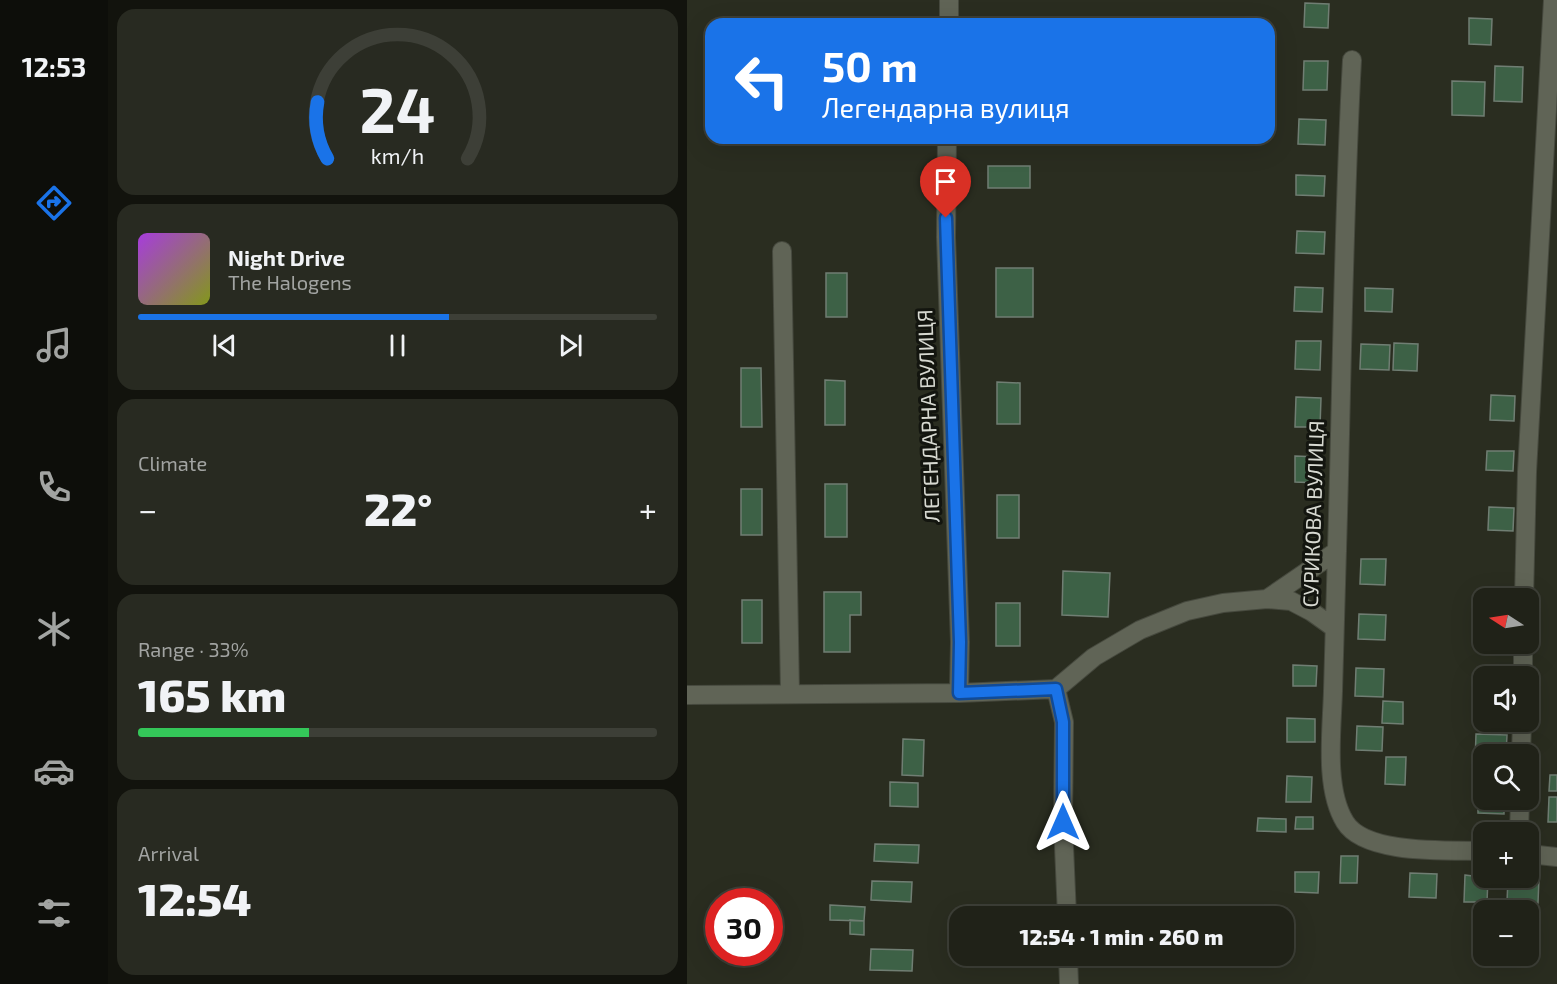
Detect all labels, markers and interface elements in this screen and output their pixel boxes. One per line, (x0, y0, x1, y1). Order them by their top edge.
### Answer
text: 50 m (822, 40, 918, 90)
icon: left (723, 42, 801, 120)
text: 12:53 (22, 50, 86, 82)
text: 24 (359, 71, 435, 146)
text: Легендарна вулиця (822, 91, 1070, 123)
text: km/h (371, 143, 424, 168)
pin (920, 156, 971, 218)
icon: arrive (929, 165, 962, 198)
icon: directions (33, 182, 75, 224)
text: Night Drive (228, 244, 345, 270)
text: The Halogens (228, 270, 352, 294)
street label: ЛЕГЕНДАРНА ВУЛИЦЯ (911, 309, 944, 523)
icon: music (33, 324, 75, 366)
icon: previous (208, 329, 241, 362)
icon: pause (381, 329, 414, 362)
icon: next (554, 329, 587, 362)
street label: СУРИКОВА ВУЛИЦЯ (1297, 420, 1328, 608)
text: Climate (138, 451, 207, 475)
icon: phone (33, 466, 75, 508)
text: 22° (364, 481, 432, 535)
text: − (138, 489, 157, 529)
text: + (639, 489, 657, 529)
north arrow (1473, 588, 1539, 654)
map controls (1473, 588, 1539, 966)
icon: climate (33, 608, 75, 650)
text: Range · 33% (138, 637, 249, 661)
button: sound (1473, 666, 1539, 732)
text: 165 km (138, 667, 286, 721)
button: search (1473, 744, 1539, 810)
icon: car (33, 750, 75, 792)
position arrow (1031, 790, 1095, 854)
button: + (1473, 822, 1539, 888)
text: Arrival (138, 841, 199, 865)
text: 12:54 (138, 871, 251, 925)
speed limit sign: 30 (705, 888, 783, 966)
icon: filters (33, 892, 75, 934)
button: − (1473, 900, 1539, 966)
text: 12:54 · 1 min · 260 m (1020, 923, 1223, 949)

